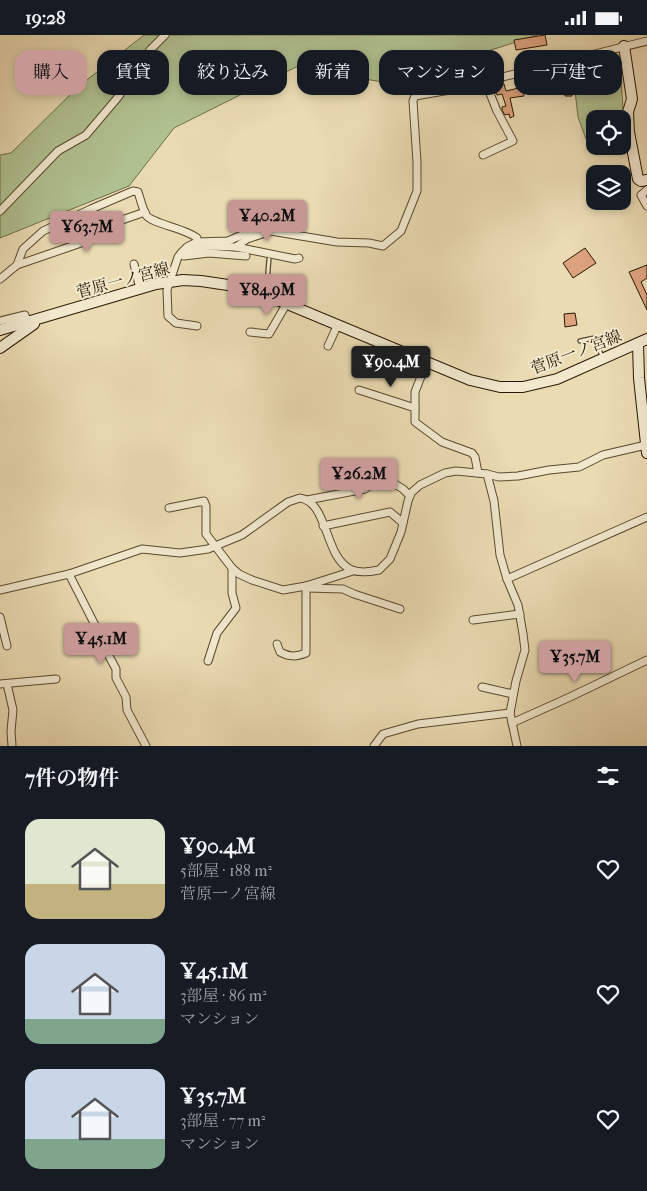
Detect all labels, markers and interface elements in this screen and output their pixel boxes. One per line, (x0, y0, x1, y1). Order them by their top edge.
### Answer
text: 19:28 (25, 7, 66, 29)
chip: 購入 (15, 50, 87, 95)
chip: 賃貸 (97, 50, 169, 95)
chip: 絞り込み (179, 50, 287, 95)
chip: 新着 (297, 50, 369, 95)
chip: マンション (379, 50, 504, 95)
chip: 一戸建て (514, 50, 622, 95)
map controls (586, 110, 631, 210)
button: locate (586, 110, 631, 155)
button: layers (586, 165, 631, 210)
pin: ¥40.2M (226, 199, 308, 242)
text: ¥40.2M (239, 206, 295, 225)
pin: ¥63.7M (46, 211, 128, 253)
text: ¥63.7M (61, 217, 113, 236)
street label: 菅原一ノ宮線 (74, 258, 172, 302)
pin: ¥84.9M (226, 273, 308, 316)
text: ¥84.9M (239, 280, 295, 299)
street label: 菅原一ノ宮線 (528, 326, 624, 378)
pin: ¥90.4M (350, 345, 432, 388)
text: ¥90.4M (362, 352, 420, 371)
pin: ¥26.2M (318, 457, 400, 500)
text: ¥26.2M (331, 464, 387, 483)
pin: ¥45.1M (60, 623, 142, 665)
text: ¥45.1M (75, 629, 127, 648)
pin: ¥35.7M (534, 641, 616, 683)
text: ¥35.7M (550, 647, 600, 666)
icon: filters (594, 762, 622, 790)
text: 7件の物件 (25, 766, 119, 790)
text: ¥90.4M (180, 834, 255, 858)
icon: home (65, 839, 125, 899)
icon: heart (594, 855, 622, 883)
text: 5部屋 · 188 m² (180, 861, 272, 880)
text: 菅原一ノ宮線 (180, 884, 276, 903)
text: ¥45.1M (180, 959, 248, 983)
icon: home (65, 964, 125, 1024)
icon: heart (594, 980, 622, 1008)
text: 3部屋 · 86 m² (180, 986, 267, 1005)
text: マンション (180, 1009, 259, 1028)
text: ¥35.7M (180, 1084, 246, 1108)
icon: home (65, 1089, 125, 1149)
icon: heart (594, 1105, 622, 1133)
text: 3部屋 · 77 m² (180, 1111, 265, 1130)
text: マンション (180, 1134, 259, 1153)

